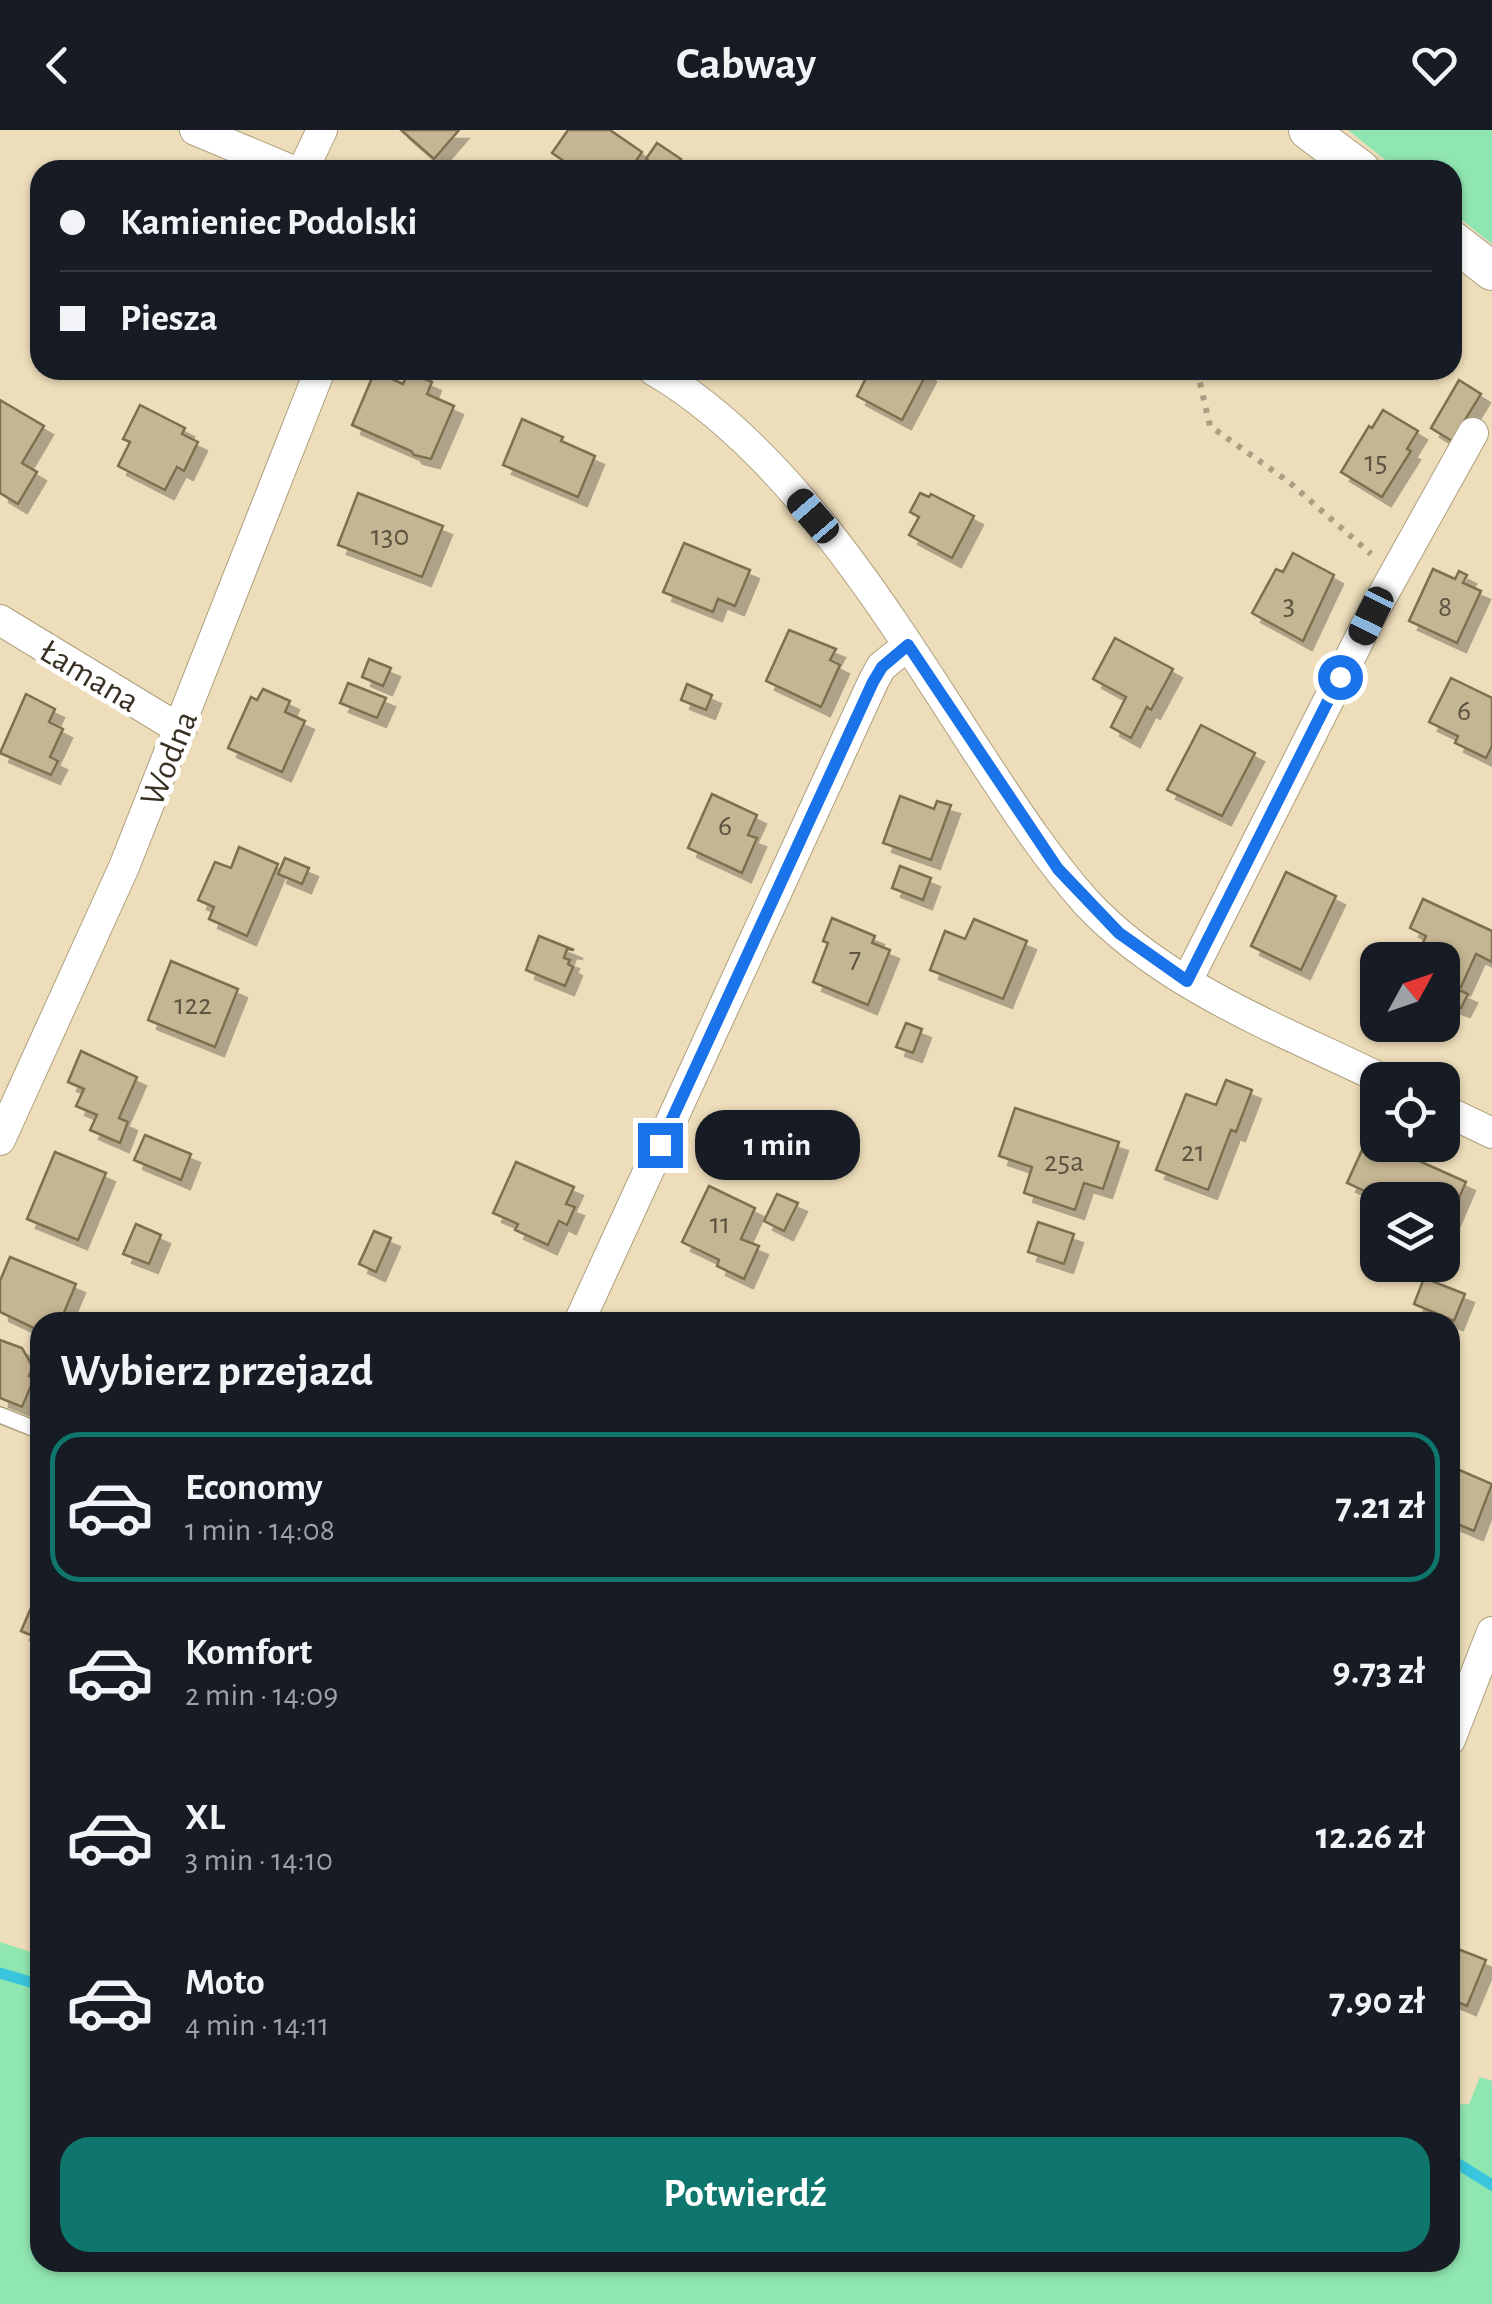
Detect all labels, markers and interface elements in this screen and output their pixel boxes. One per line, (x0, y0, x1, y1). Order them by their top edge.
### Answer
icon: back (30, 38, 85, 93)
icon: heart (1407, 38, 1462, 93)
text: Cabway (676, 42, 816, 87)
text: Kamieniec Podolski (120, 204, 417, 242)
text: Piesza (120, 300, 218, 338)
house number: 15 (1365, 447, 1387, 477)
car (782, 484, 844, 548)
house number: 130 (371, 521, 409, 551)
car (1344, 582, 1398, 650)
house number: 3 (1283, 590, 1295, 620)
house number: 8 (1438, 592, 1452, 622)
street label: Łamana (34, 633, 145, 719)
route start (1318, 655, 1363, 700)
house number: 6 (1457, 696, 1471, 726)
street label: Wodna (135, 706, 204, 811)
house number: 6 (718, 811, 732, 841)
north arrow (1360, 942, 1460, 1042)
map controls (1360, 942, 1460, 1282)
house number: 7 (849, 943, 861, 973)
house number: 122 (174, 990, 212, 1020)
button: locate (1360, 1062, 1460, 1162)
callout: 1 min (695, 1110, 860, 1180)
route end (638, 1123, 683, 1168)
text: 1 min (744, 1129, 811, 1161)
house number: 21 (1181, 1137, 1205, 1167)
house number: 25a (1044, 1147, 1084, 1177)
button: layers (1360, 1182, 1460, 1282)
house number: 11 (710, 1209, 730, 1239)
text: Wybierz przejazd (60, 1349, 373, 1394)
icon: car (65, 1462, 155, 1552)
text: Economy (185, 1469, 323, 1507)
text: 7.21 zł (1336, 1488, 1425, 1526)
text: 1 min · 14:08 (185, 1514, 335, 1546)
icon: car (65, 1627, 155, 1717)
text: Komfort (185, 1634, 312, 1672)
text: 9.73 zł (1332, 1653, 1425, 1691)
text: 2 min · 14:09 (185, 1679, 338, 1711)
icon: car (65, 1792, 155, 1882)
text: XL (185, 1799, 225, 1837)
text: 12.26 zł (1316, 1818, 1425, 1856)
text: 3 min · 14:10 (185, 1844, 333, 1876)
icon: car (65, 1957, 155, 2047)
text: Moto (185, 1964, 265, 2002)
text: 7.90 zł (1329, 1983, 1425, 2021)
text: 4 min · 14:11 (185, 2009, 329, 2041)
button: Potwierdź (60, 2137, 1430, 2252)

